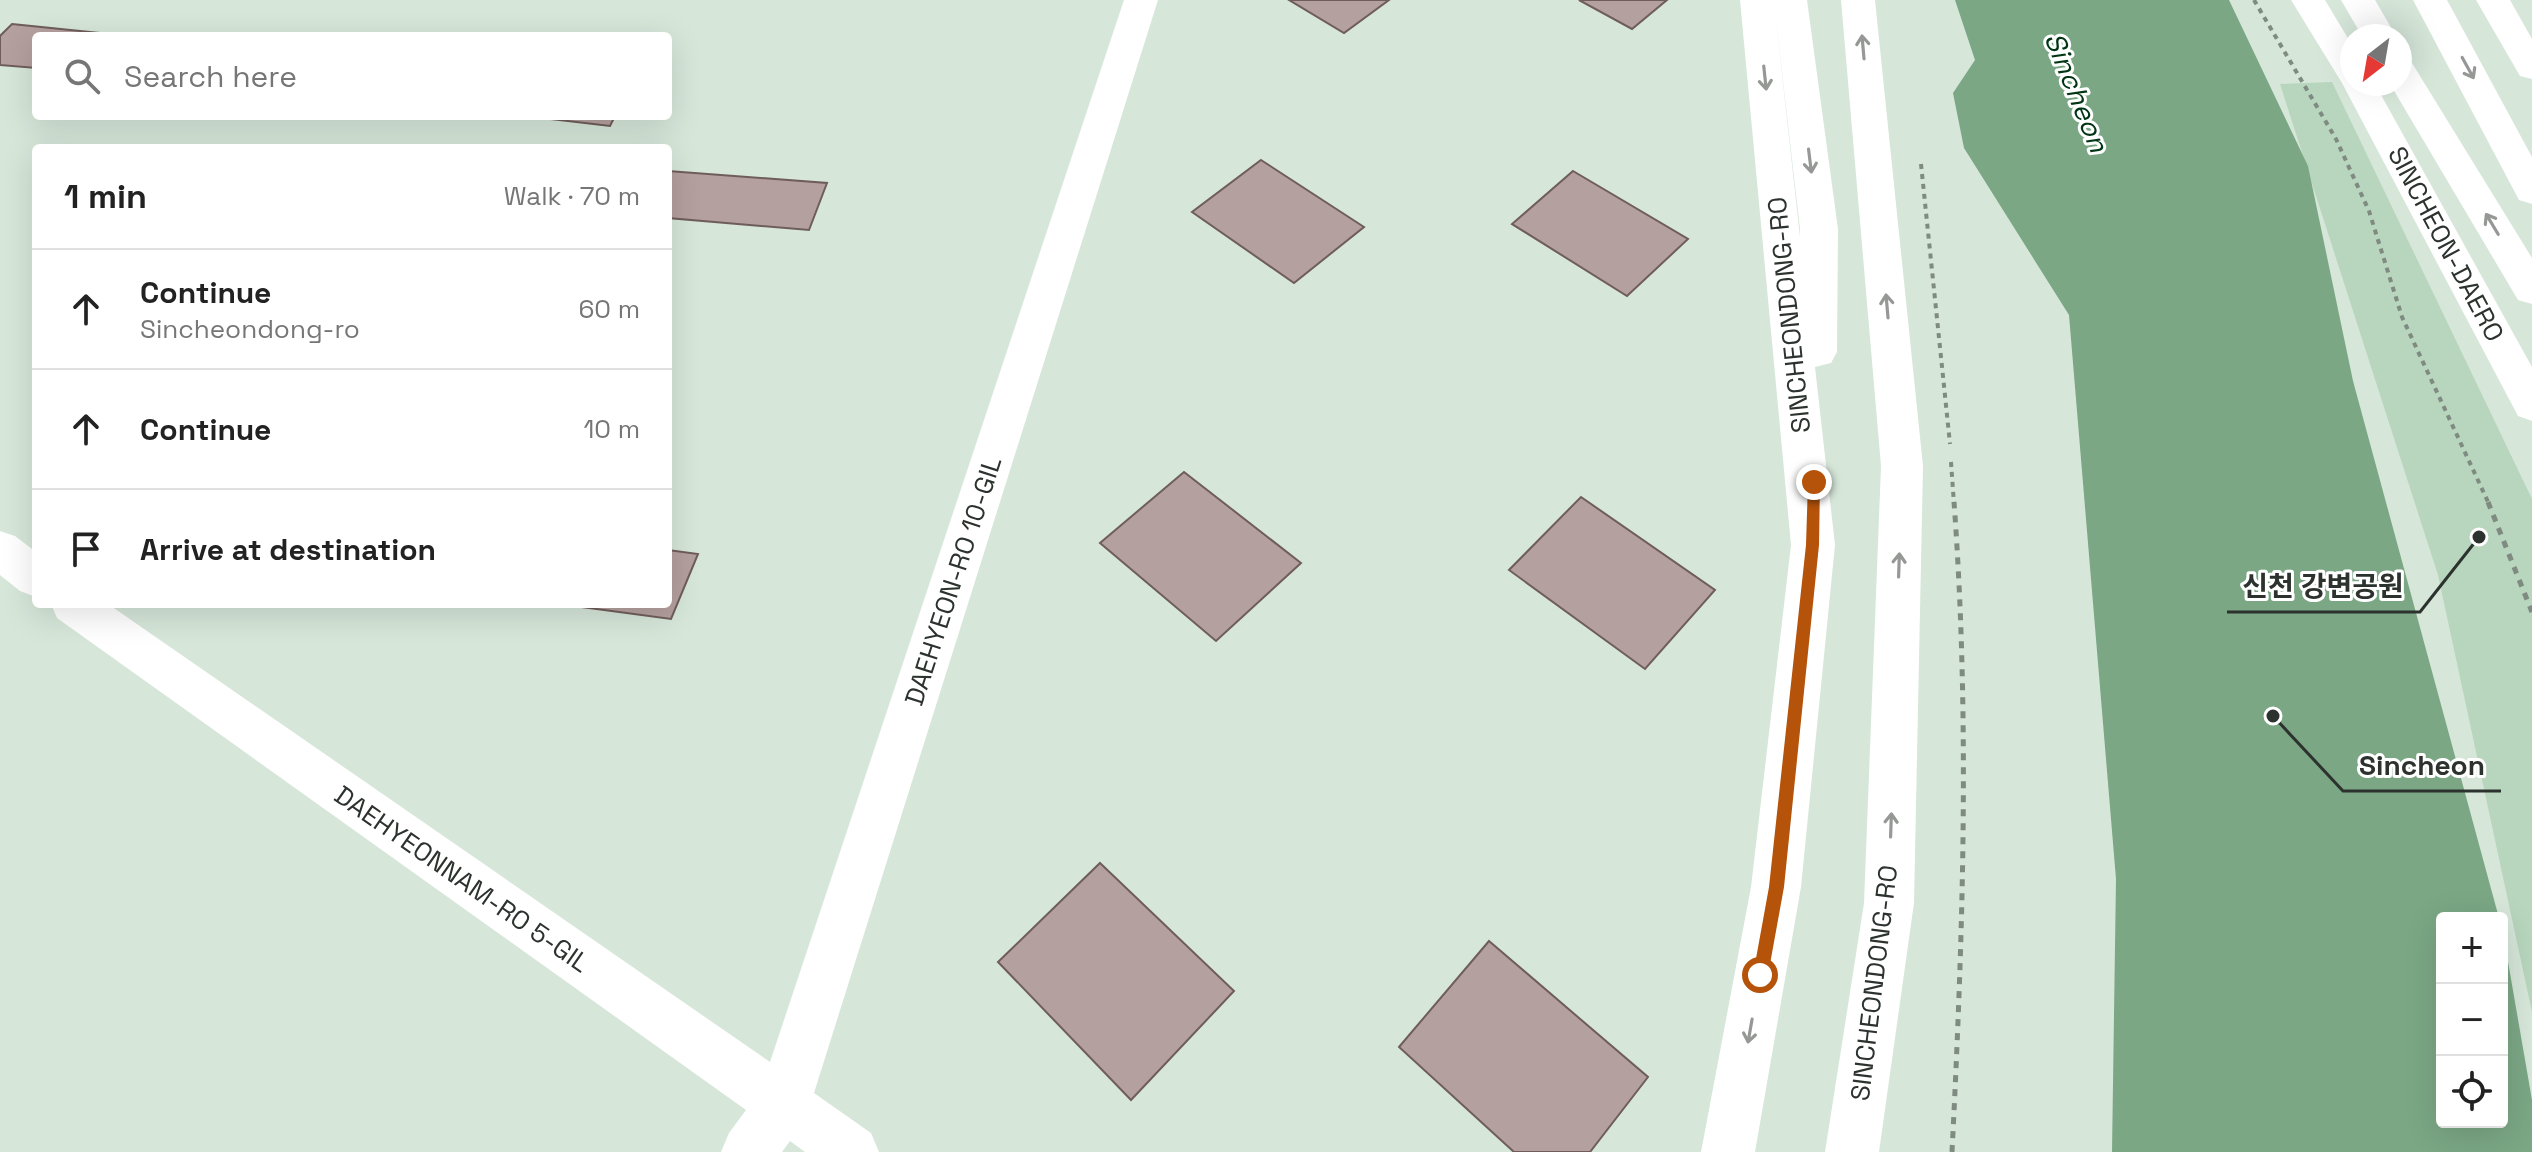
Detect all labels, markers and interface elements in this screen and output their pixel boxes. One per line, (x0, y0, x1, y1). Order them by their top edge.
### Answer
north arrow (2340, 24, 2412, 96)
water label: Sincheon (2037, 27, 2118, 158)
search box (32, 32, 672, 120)
one-way arrow (1855, 34, 1870, 61)
icon: search (60, 54, 104, 98)
one-way arrow (2460, 56, 2476, 79)
text: Search here (124, 57, 297, 96)
one-way arrow (1757, 64, 1772, 91)
street label: SINCHEON-DAERO (2380, 141, 2512, 347)
one-way arrow (1803, 148, 1818, 173)
text: 1 min (64, 175, 147, 218)
text: Walk · 70 m (504, 179, 640, 213)
street label: SINCHEONDONG-RO (1760, 195, 1818, 435)
one-way arrow (2484, 213, 2500, 236)
text: Continue (140, 273, 271, 312)
icon: ahead (64, 287, 108, 331)
text: 60 m (578, 292, 640, 326)
one-way arrow (1880, 293, 1895, 320)
text: Sincheondong-ro (140, 312, 360, 346)
icon: ahead (64, 407, 108, 451)
text: Continue (140, 410, 271, 449)
text: 10 m (583, 412, 640, 446)
street label: DAEHYEON-RO 10-GIL (897, 452, 1009, 710)
route end (1796, 464, 1832, 500)
icon: arrive (64, 527, 108, 571)
text: Arrive at destination (140, 530, 436, 569)
one-way arrow (1892, 552, 1907, 579)
callout: 신천 강변공원 (2227, 560, 2420, 612)
text: 신천 강변공원 (2242, 568, 2404, 604)
callout: Sincheon (2343, 739, 2501, 791)
text: Sincheon (2359, 747, 2485, 783)
street label: DAEHYEONNAM-RO 5-GIL (328, 778, 596, 980)
one-way arrow (1883, 812, 1899, 839)
street label: SINCHEONDONG-RO (1843, 863, 1905, 1103)
map controls (2436, 912, 2508, 1128)
button: + (2436, 912, 2508, 984)
route start (1742, 957, 1778, 993)
button: − (2436, 984, 2508, 1056)
one-way arrow (1742, 1018, 1757, 1043)
button: locate (2436, 1056, 2508, 1128)

